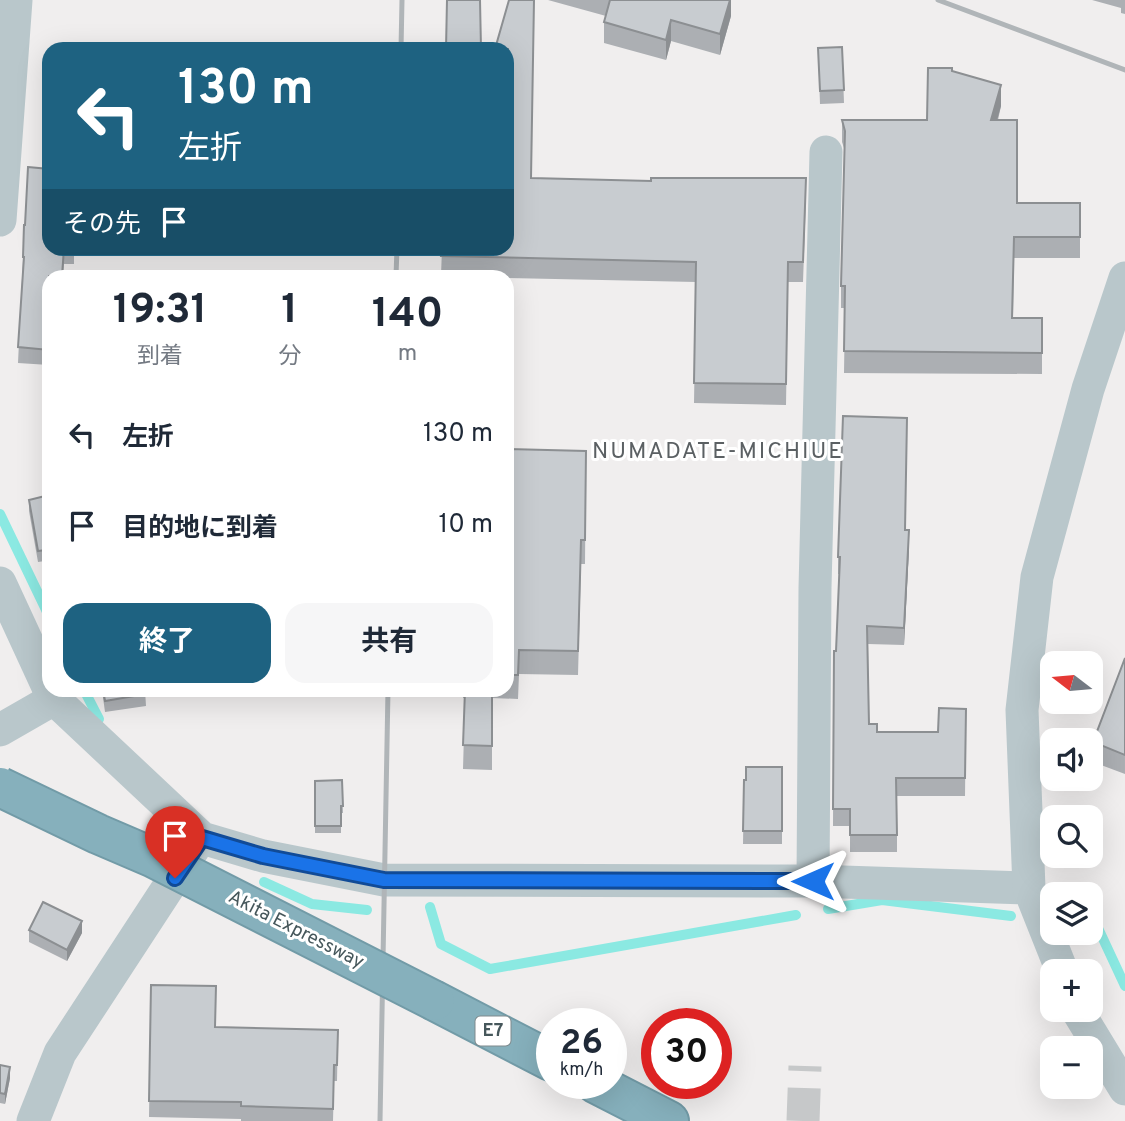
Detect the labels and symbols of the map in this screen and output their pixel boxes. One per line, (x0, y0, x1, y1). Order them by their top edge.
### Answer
district label: NUMADATE-MICHIUE (592, 438, 844, 467)
north arrow (1040, 651, 1102, 714)
pin (145, 806, 205, 878)
position arrow (776, 844, 850, 918)
street label: Akita Expressway (224, 885, 368, 975)
speed limit sign: 30 (641, 1008, 732, 1099)
road number: E7 (476, 1016, 510, 1046)

